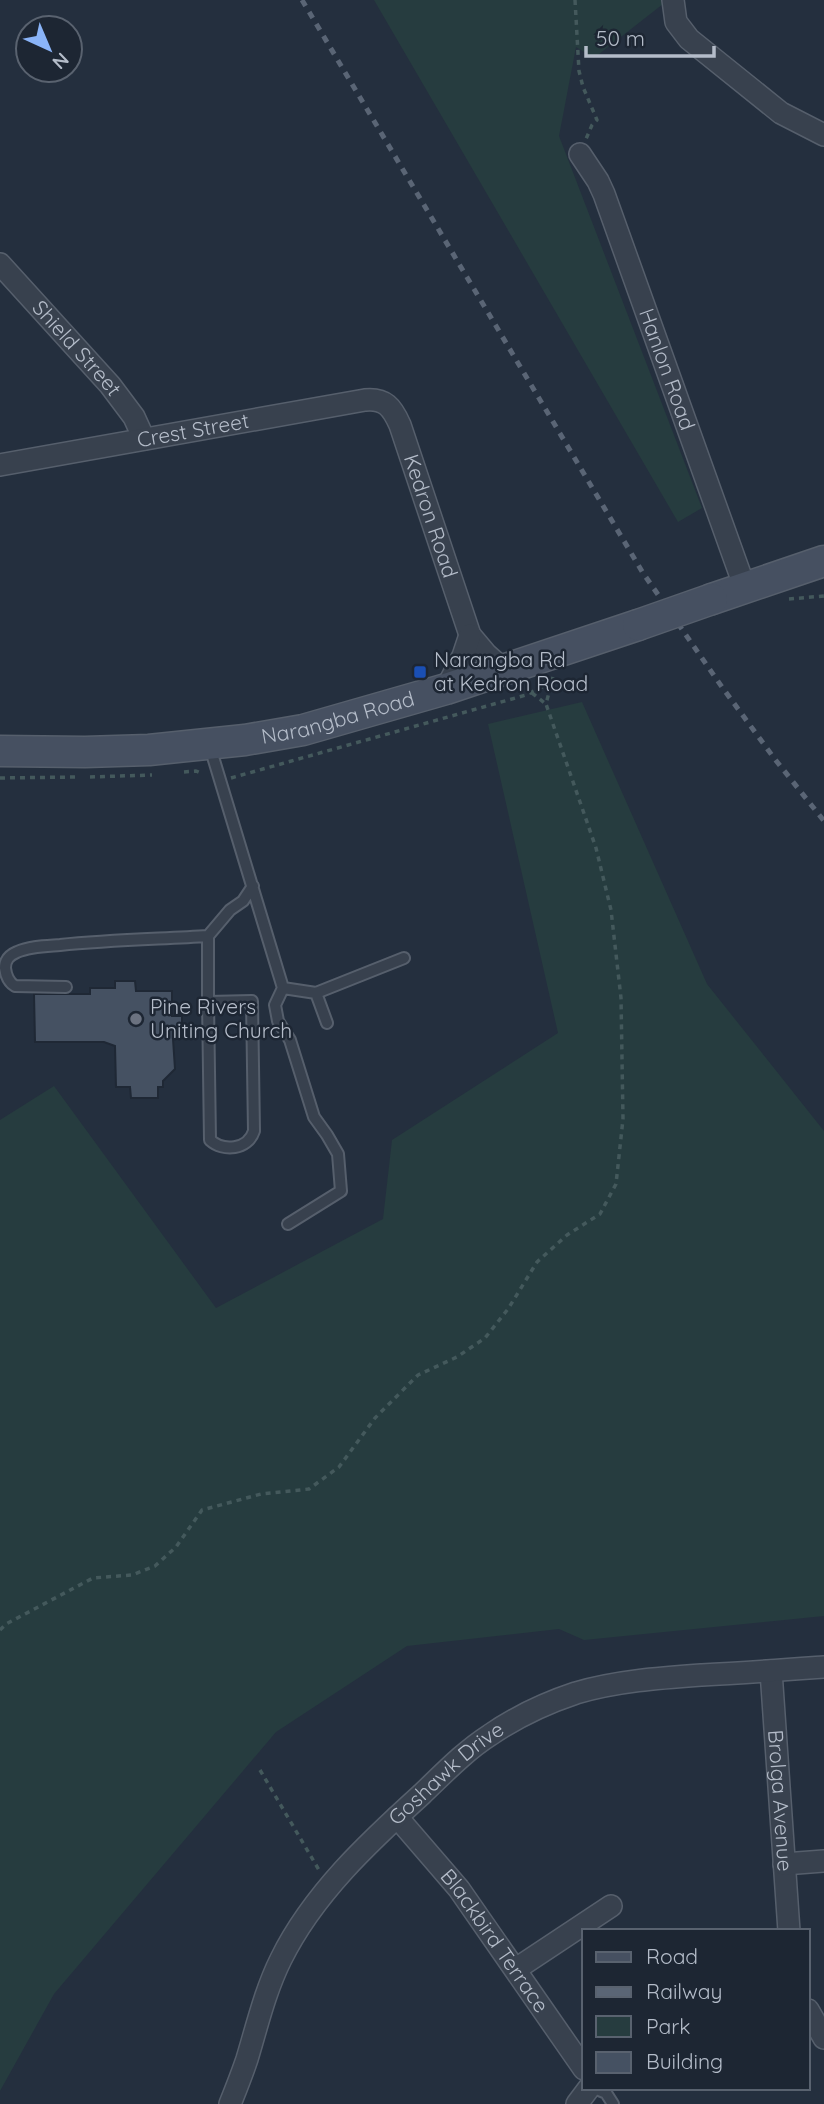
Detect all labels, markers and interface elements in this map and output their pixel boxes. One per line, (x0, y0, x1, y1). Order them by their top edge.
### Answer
north arrow (14, 14, 84, 84)
scale bar (586, 14, 714, 58)
text: 50 m (596, 25, 645, 51)
text: N (47, 48, 74, 75)
street label: Shield Street (27, 294, 128, 401)
street label: Hanlon Road (634, 305, 701, 433)
street label: Crest Street (135, 407, 251, 452)
street label: Kedron Road (399, 451, 464, 581)
place label: Narangba Rd at Kedron Road (434, 646, 588, 696)
marker: Narangba Rd at Kedron Road (412, 664, 428, 680)
street label: Narangba Road (259, 685, 417, 749)
place label: Pine Rivers Uniting Church (150, 993, 292, 1043)
marker: Pine Rivers Uniting Church (128, 1011, 144, 1027)
street label: Goshawk Drive (383, 1715, 508, 1830)
street label: Brolga Avenue (763, 1729, 799, 1872)
street label: Blackbird Terrace (436, 1863, 555, 2017)
legend (582, 1929, 810, 2090)
text: Road (646, 1943, 698, 1969)
text: Railway (646, 1978, 722, 2004)
text: Park (646, 2013, 690, 2039)
text: Building (646, 2048, 723, 2074)

